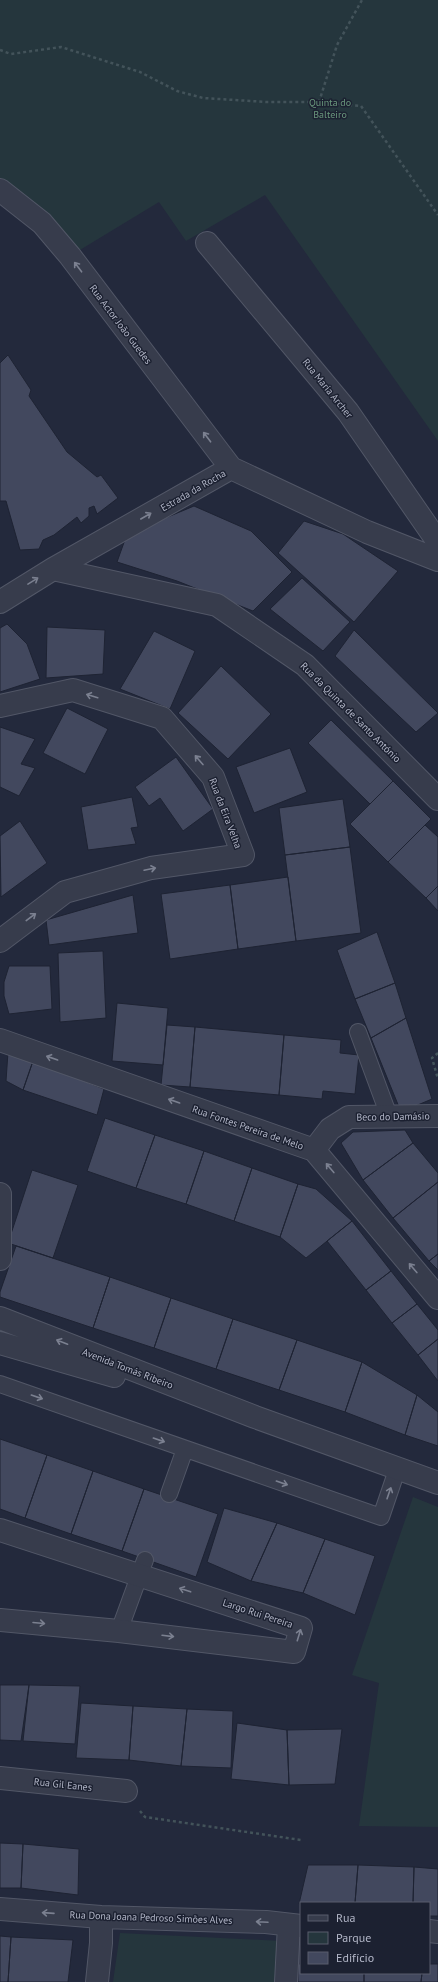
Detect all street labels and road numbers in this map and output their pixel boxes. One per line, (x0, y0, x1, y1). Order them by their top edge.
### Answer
street label: Rua Actor João Guedes (87, 282, 155, 367)
street label: Rua Maria Archer (300, 356, 356, 421)
street label: Estrada da Rocha (158, 467, 228, 514)
street label: Rua da Quinta de Santo António (298, 659, 404, 765)
street label: Rua da Eira Velha (206, 776, 245, 850)
street label: Rua Fontes Pereira de Melo (190, 1102, 305, 1153)
street label: Beco do Damásio (356, 1109, 430, 1124)
street label: Avenida Tomás Ribeiro (81, 1345, 175, 1392)
street label: Largo Rui Pereira (221, 1596, 295, 1631)
street label: Rua Gil Eanes (33, 1775, 93, 1794)
street label: Rua Dona Joana Pedroso Simões Alves (69, 1908, 233, 1927)

